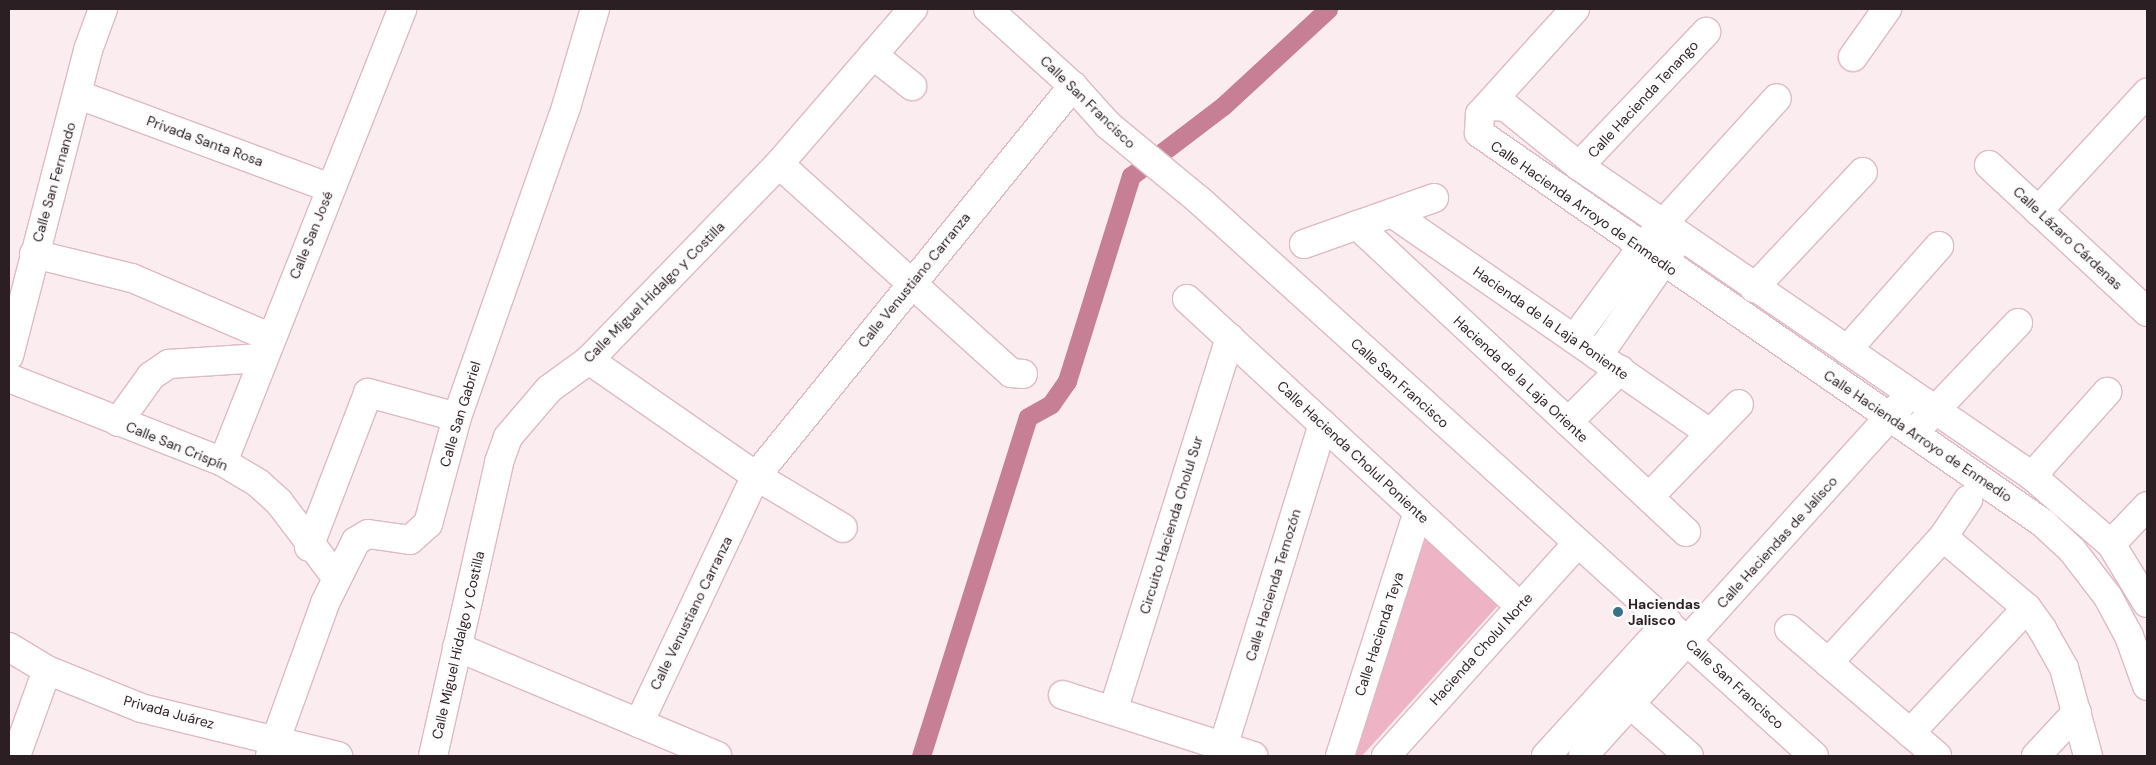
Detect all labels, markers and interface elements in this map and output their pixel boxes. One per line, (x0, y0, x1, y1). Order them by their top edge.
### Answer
street label: Calle Hacienda Tenango (1584, 37, 1702, 161)
street label: Calle San Francisco (1037, 52, 1139, 152)
street label: Privada Santa Rosa (144, 112, 266, 170)
street label: Calle San Fernando (29, 120, 79, 244)
street label: Calle Hacienda Arroyo de Enmedio (1488, 137, 1680, 279)
street label: Calle Lázaro Cárdenas (2010, 183, 2126, 293)
street label: Calle San José (286, 189, 336, 281)
street label: Calle Venustiano Carranza (854, 209, 974, 351)
street label: Calle Miguel Hidalgo y Costilla (580, 218, 728, 366)
street label: Hacienda de la Laja Poniente (1470, 263, 1632, 383)
street label: Hacienda de la Laja Oriente (1450, 312, 1592, 446)
street label: Calle San Francisco (1348, 335, 1452, 431)
street label: Calle San Gabriel (436, 359, 484, 469)
street label: Calle Hacienda Arroyo de Enmedio (1821, 366, 2015, 506)
street label: Calle Hacienda Cholul Poniente (1274, 377, 1432, 527)
street label: Calle San Crispín (124, 418, 230, 474)
street label: Circuito Hacienda Cholul Sur (1136, 434, 1206, 616)
street label: Calle Haciendas de Jalisco (1713, 472, 1841, 612)
street label: Calle Hacienda Temozón (1242, 507, 1304, 663)
street label: Calle Venustiano Carranza (646, 533, 736, 693)
street label: Calle Miguel Hidalgo y Costilla (428, 549, 488, 741)
street label: Calle Hacienda Teya (1351, 570, 1407, 698)
street label: Hacienda Cholul Norte (1426, 589, 1536, 709)
place label: Haciendas Jalisco (1628, 596, 1700, 628)
marker: Haciendas Jalisco (1612, 606, 1624, 618)
street label: Calle San Francisco (1683, 636, 1787, 732)
street label: Privada Juárez (122, 692, 216, 732)

